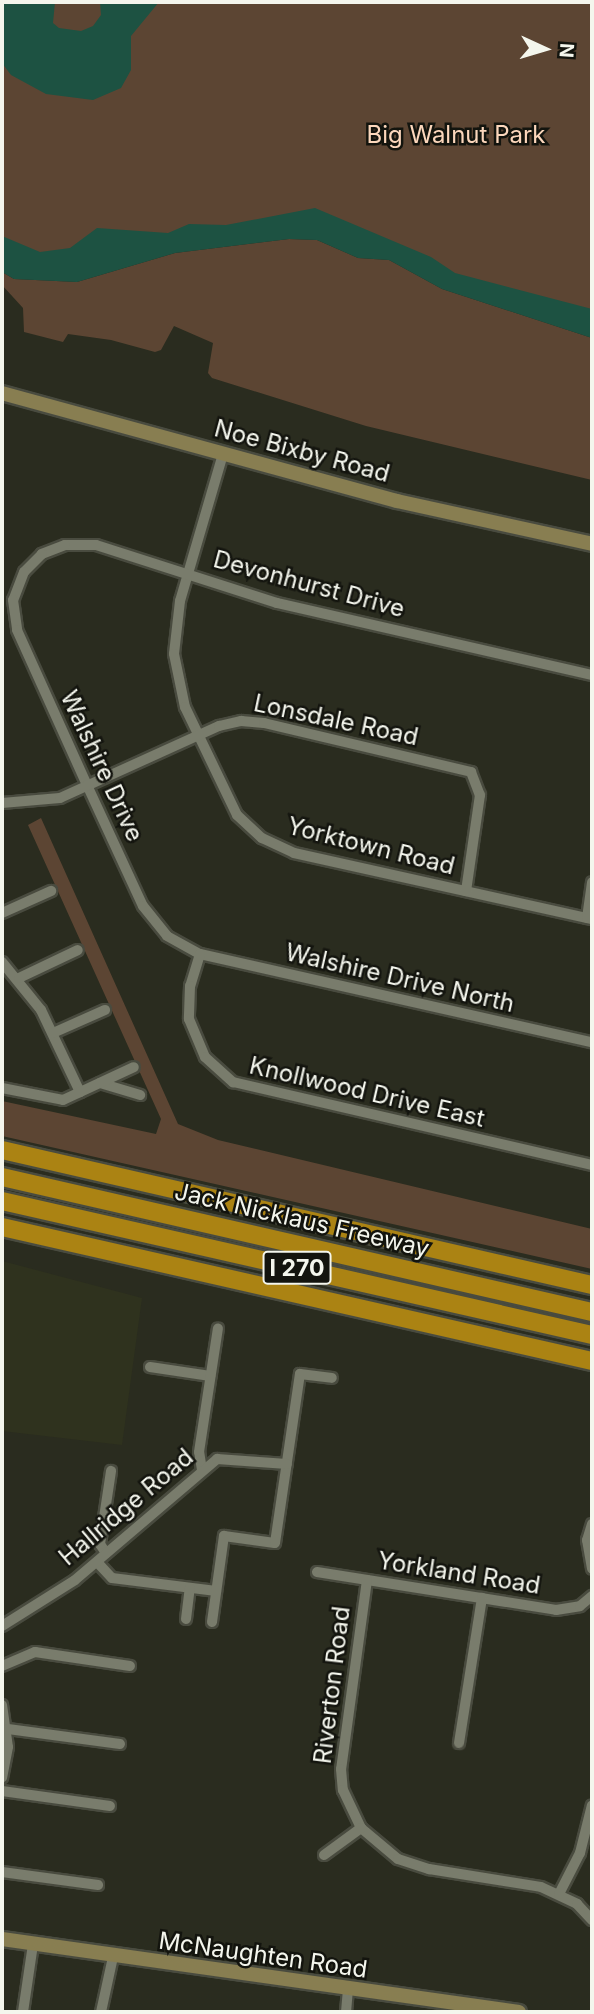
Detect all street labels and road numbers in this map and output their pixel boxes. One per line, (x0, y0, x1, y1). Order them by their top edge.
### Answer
street label: Noe Bixby Road (211, 414, 393, 488)
street label: Devonhurst Drive (210, 545, 408, 623)
street label: Walshire Drive (54, 686, 150, 846)
street label: Lonsdale Road (251, 689, 421, 751)
street label: Yorktown Road (284, 811, 458, 881)
street label: Walshire Drive North (283, 938, 517, 1018)
street label: Knollwood Drive East (247, 1051, 487, 1133)
street label: Jack Nicklaus Freeway (172, 1177, 432, 1263)
road number: I 270 (262, 1248, 332, 1288)
street label: Hallridge Road (53, 1443, 199, 1571)
street label: Yorkland Road (376, 1546, 542, 1600)
street label: Riverton Road (308, 1605, 356, 1765)
street label: McNaughten Road (157, 1926, 369, 1984)

